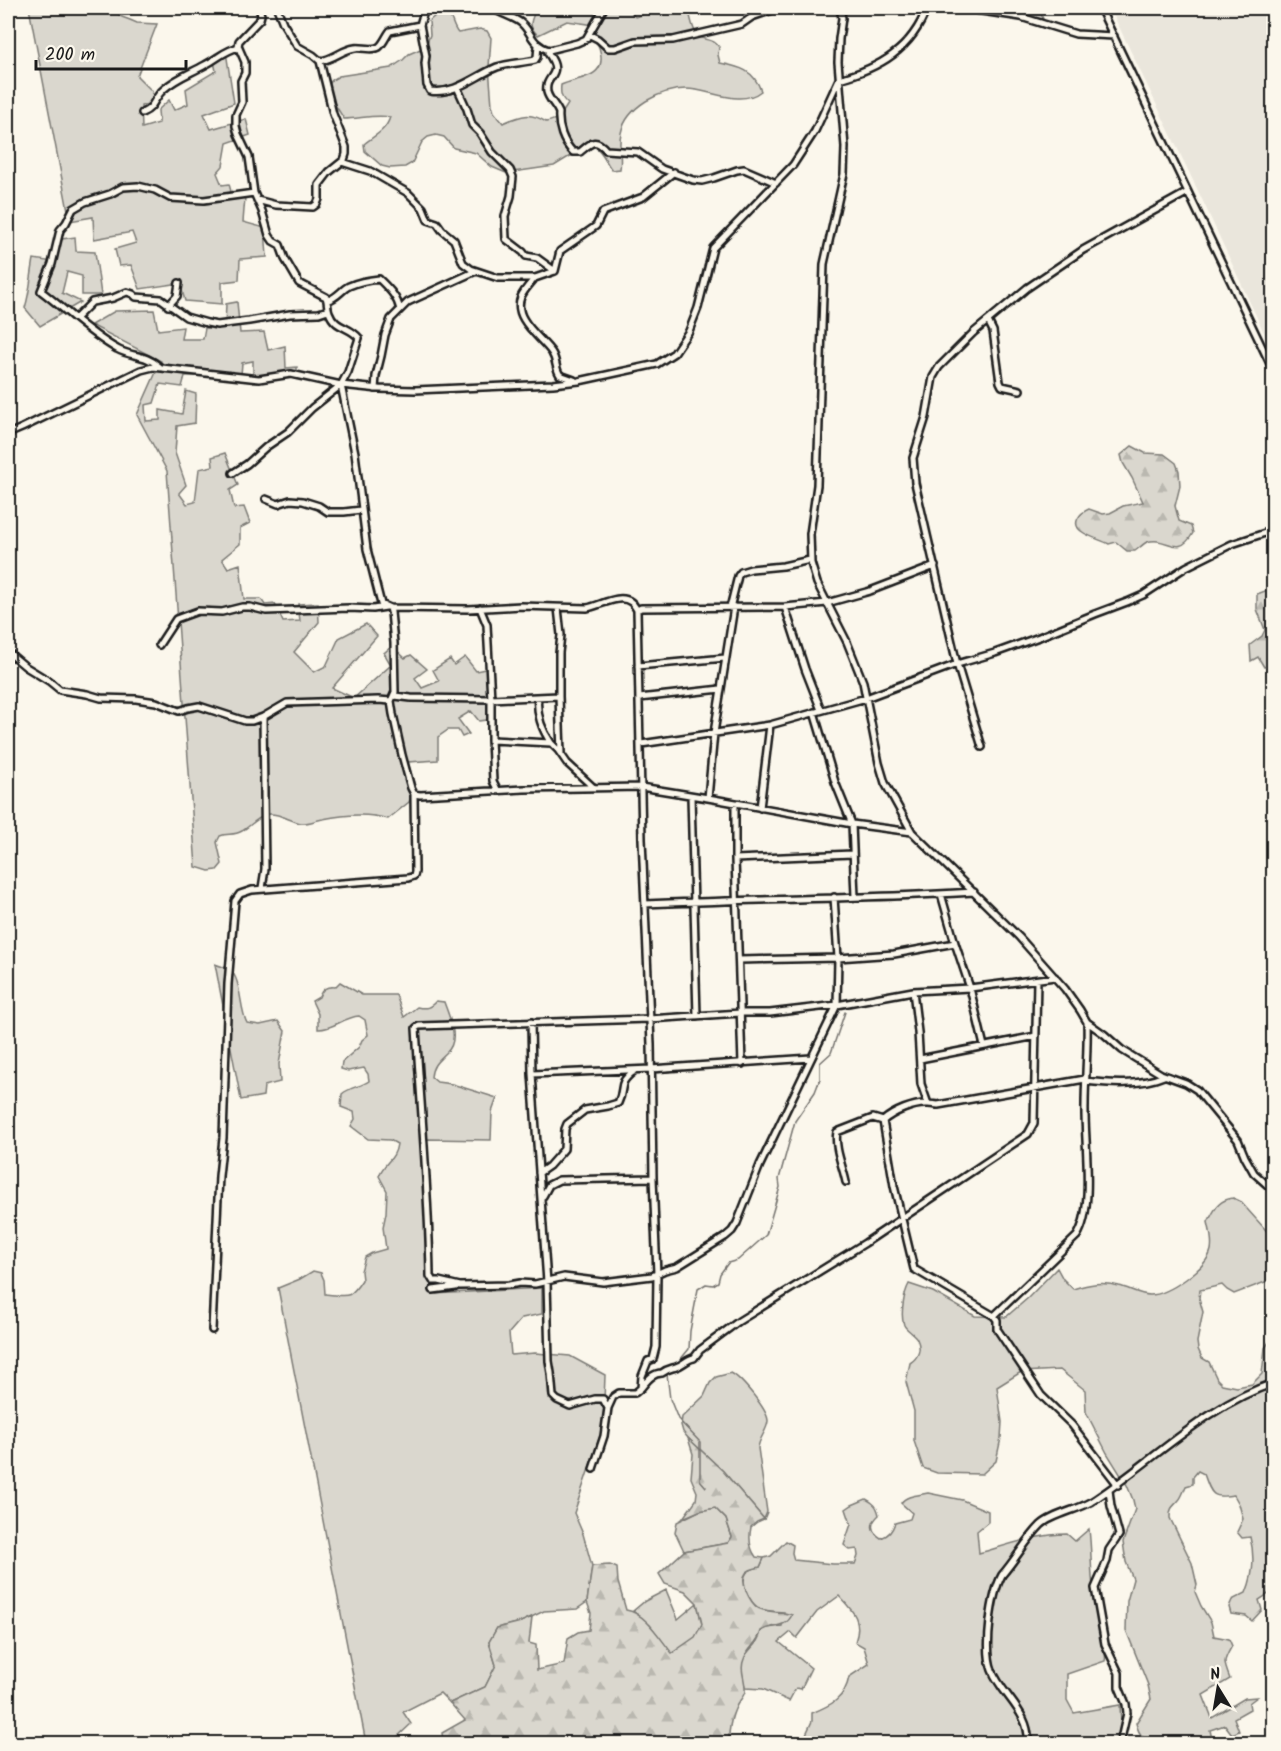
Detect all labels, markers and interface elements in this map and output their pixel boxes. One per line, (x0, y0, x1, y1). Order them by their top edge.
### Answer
scale bar (36, 33, 186, 71)
text: 200 m (45, 41, 95, 70)
north arrow (1188, 1658, 1248, 1718)
text: N (1208, 1662, 1223, 1688)

